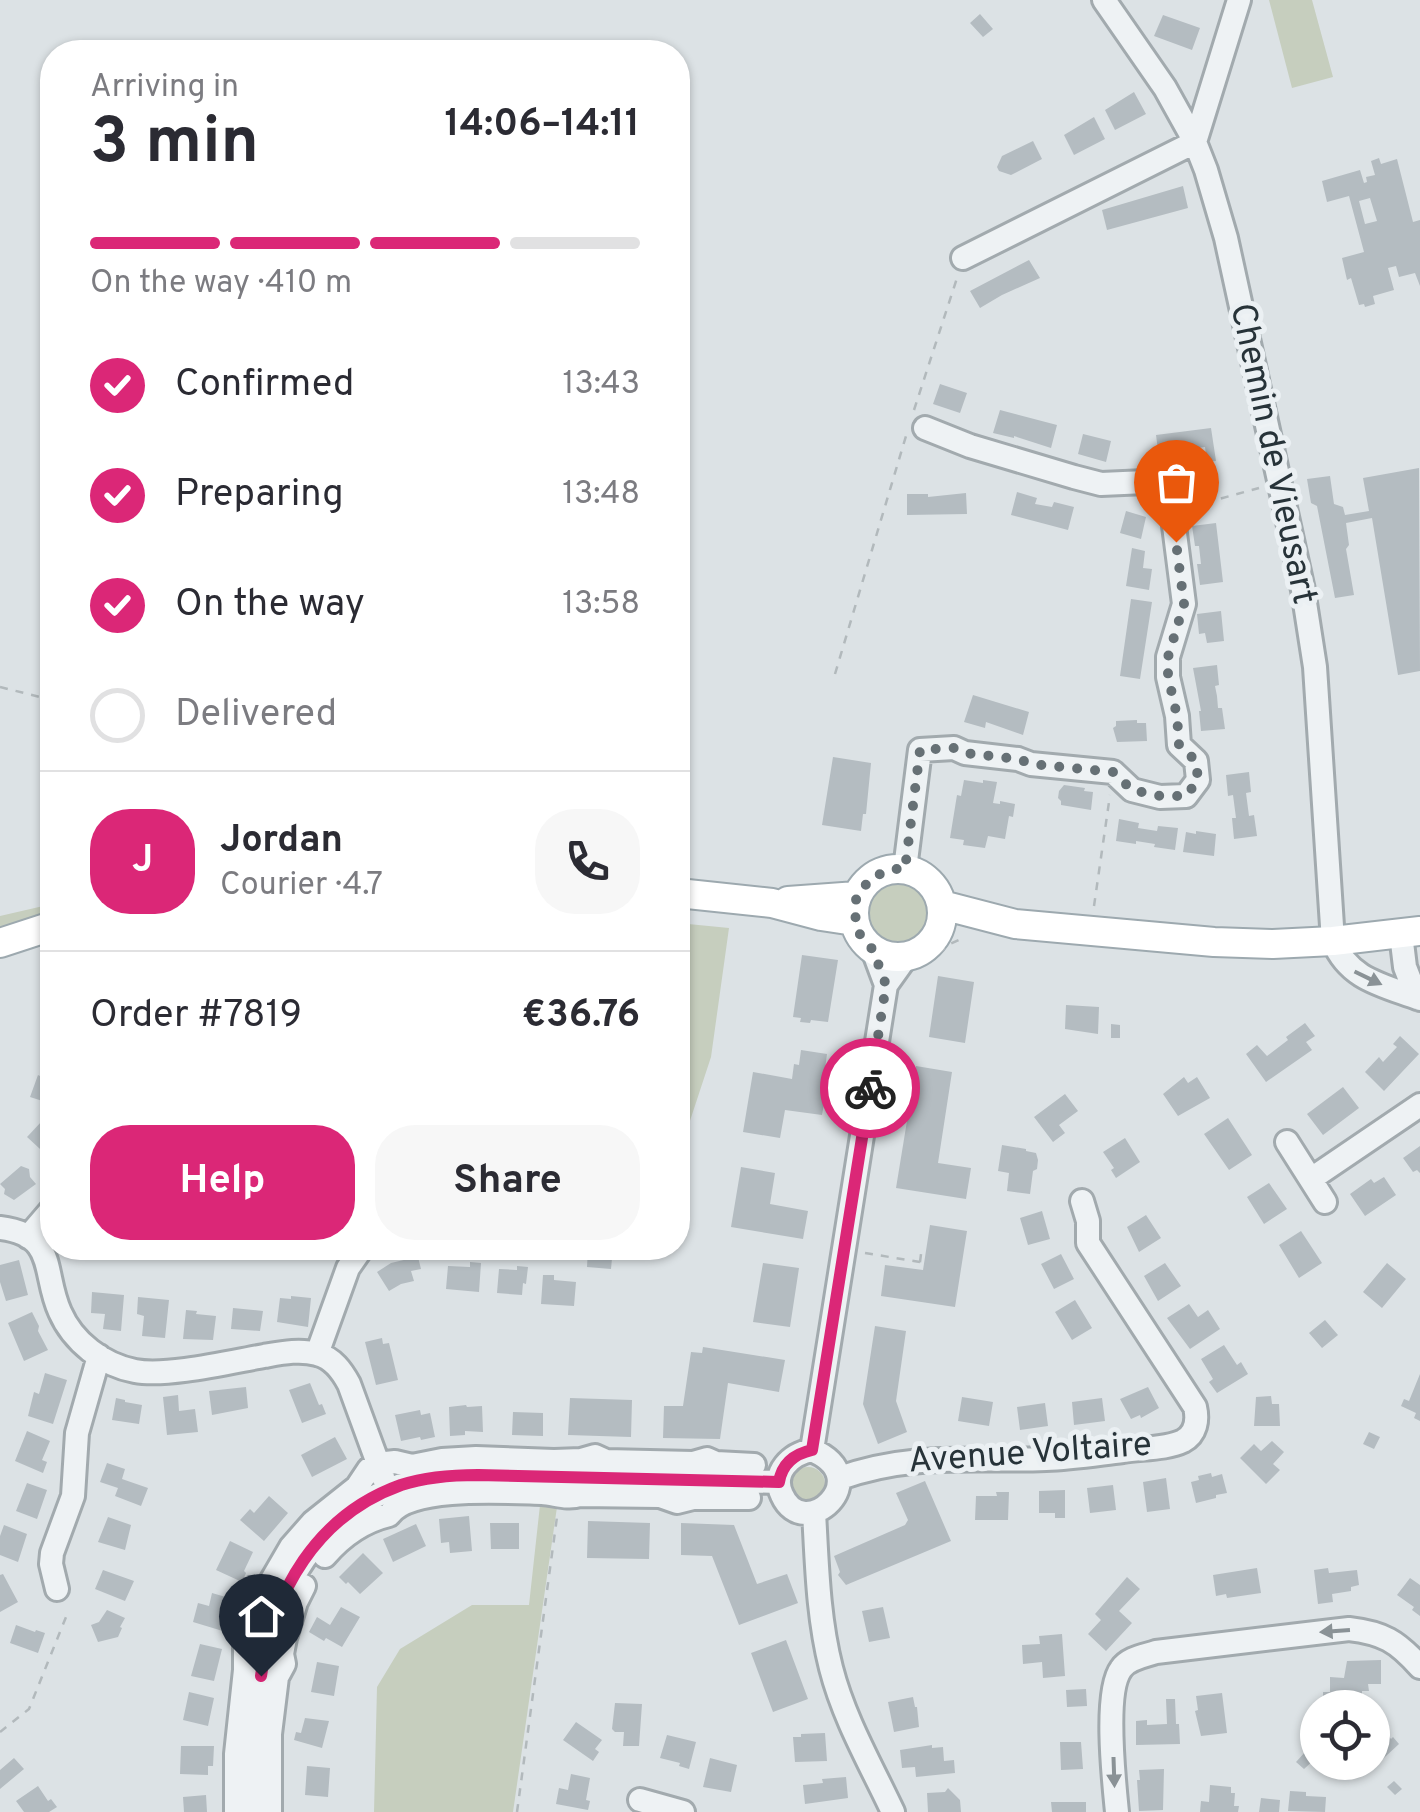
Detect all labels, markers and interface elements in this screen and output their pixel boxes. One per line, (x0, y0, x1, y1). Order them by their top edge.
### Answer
text: Arriving in (90, 68, 239, 108)
text: 14:06–14:11 (444, 101, 640, 150)
text: 3 min (90, 104, 259, 186)
text: On the way · 410 m (90, 264, 352, 304)
street label: Chemin de Vieusart (1219, 300, 1325, 608)
icon: check (90, 358, 145, 413)
text: Confirmed (175, 361, 354, 410)
text: 13:43 (562, 365, 640, 405)
pin (1134, 440, 1219, 543)
icon: bag (1149, 455, 1204, 510)
icon: check (90, 468, 145, 523)
text: Preparing (175, 471, 344, 520)
text: 13:48 (562, 475, 640, 515)
icon: check (90, 578, 145, 633)
text: On the way (175, 581, 365, 630)
text: 13:58 (562, 585, 640, 625)
text: Delivered (175, 691, 337, 740)
button: phone (535, 809, 640, 914)
text: Jordan (220, 817, 343, 866)
text: J (132, 837, 153, 886)
text: Courier · 4.7 (220, 866, 383, 906)
one-way arrow (1353, 969, 1382, 986)
text: Order #7819 (90, 992, 302, 1041)
text: €36.76 (522, 992, 640, 1041)
courier (820, 1038, 920, 1138)
icon: bike (843, 1061, 898, 1116)
button: Help (90, 1125, 355, 1240)
button: Share (375, 1125, 640, 1240)
street label: Avenue Voltaire (907, 1424, 1153, 1484)
pin (219, 1574, 304, 1677)
icon: home (234, 1589, 289, 1644)
one-way arrow (1319, 1624, 1351, 1640)
map controls (1300, 1690, 1390, 1780)
button: locate (1300, 1690, 1390, 1780)
one-way arrow (1107, 1756, 1123, 1788)

